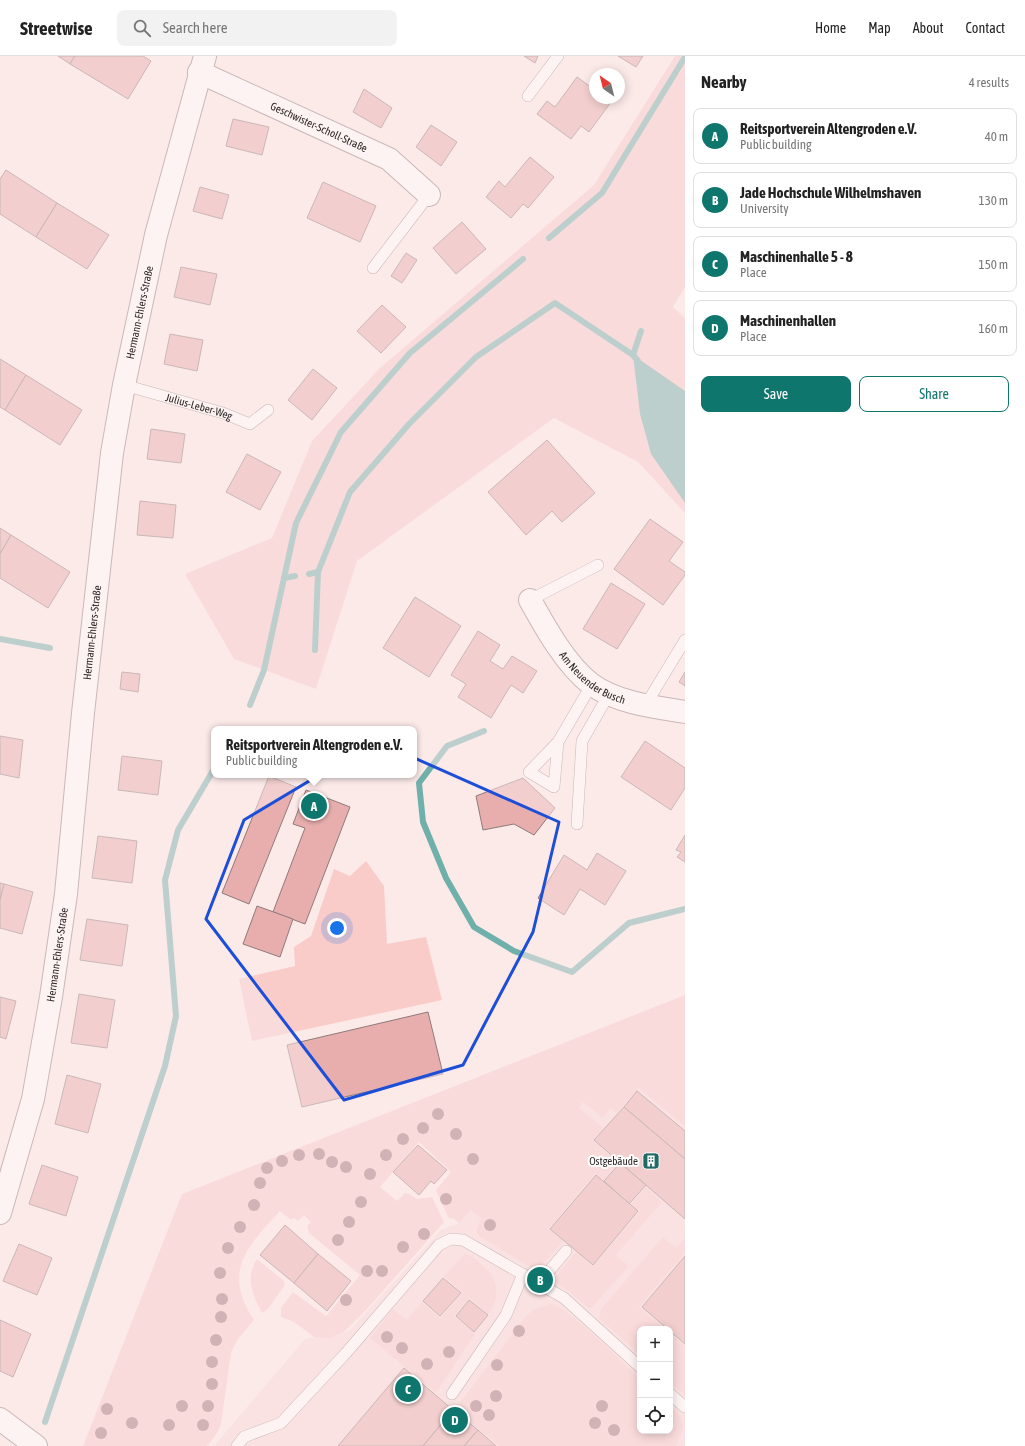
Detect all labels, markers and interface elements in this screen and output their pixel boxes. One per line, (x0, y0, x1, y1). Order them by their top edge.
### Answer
search box (117, 10, 397, 46)
text: Streetwise (20, 17, 93, 39)
icon: search (131, 17, 153, 39)
text: Search here (163, 19, 227, 36)
text: Home (815, 20, 846, 36)
text: Map (868, 20, 891, 36)
text: About (913, 20, 944, 36)
text: Contact (966, 20, 1005, 36)
north arrow (589, 68, 625, 104)
text: Nearby (701, 72, 747, 92)
text: 4 results (969, 75, 1009, 90)
street label: Geschwister-Scholl-Straße (269, 100, 369, 154)
text: Reitsportverein Altengroden e.V. (740, 120, 917, 137)
text: A (712, 129, 718, 144)
text: 40 m (985, 129, 1008, 144)
text: Public building (740, 137, 812, 152)
text: Jade Hochschule Wilhelmshaven (740, 184, 921, 201)
text: B (712, 193, 718, 208)
text: 130 m (979, 193, 1008, 208)
text: University (740, 201, 789, 216)
text: Maschinenhalle 5 - 8 (740, 248, 853, 265)
text: C (712, 257, 718, 272)
text: 150 m (979, 257, 1008, 272)
street label: Hermann-Ehlers-Straße (124, 265, 155, 360)
text: Place (740, 265, 767, 280)
text: Maschinenhallen (740, 312, 836, 329)
text: D (711, 321, 719, 336)
text: 160 m (979, 321, 1008, 336)
text: Place (740, 329, 767, 344)
button: Save (701, 376, 851, 412)
button: Share (859, 376, 1009, 412)
street label: Julius-Leber-Weg (164, 391, 234, 422)
street label: Hermann-Ehlers-Straße (81, 585, 103, 681)
street label: Am Neuender Busch (557, 649, 627, 706)
popup (211, 726, 417, 778)
text: Reitsportverein Altengroden e.V. (226, 736, 402, 753)
text: Public building (226, 753, 297, 768)
pin: A (301, 791, 327, 821)
street label: Hermann-Ehlers-Straße (44, 907, 70, 1003)
your location (327, 918, 347, 938)
building icon: Ostgebäude (641, 1151, 661, 1171)
place label: Ostgebäude (589, 1155, 638, 1167)
pin: B (527, 1265, 553, 1295)
map controls (637, 1326, 673, 1434)
button: + (637, 1326, 673, 1362)
button: − (637, 1362, 673, 1398)
pin: C (395, 1374, 421, 1404)
button: locate (637, 1398, 673, 1434)
pin: D (442, 1405, 468, 1435)

